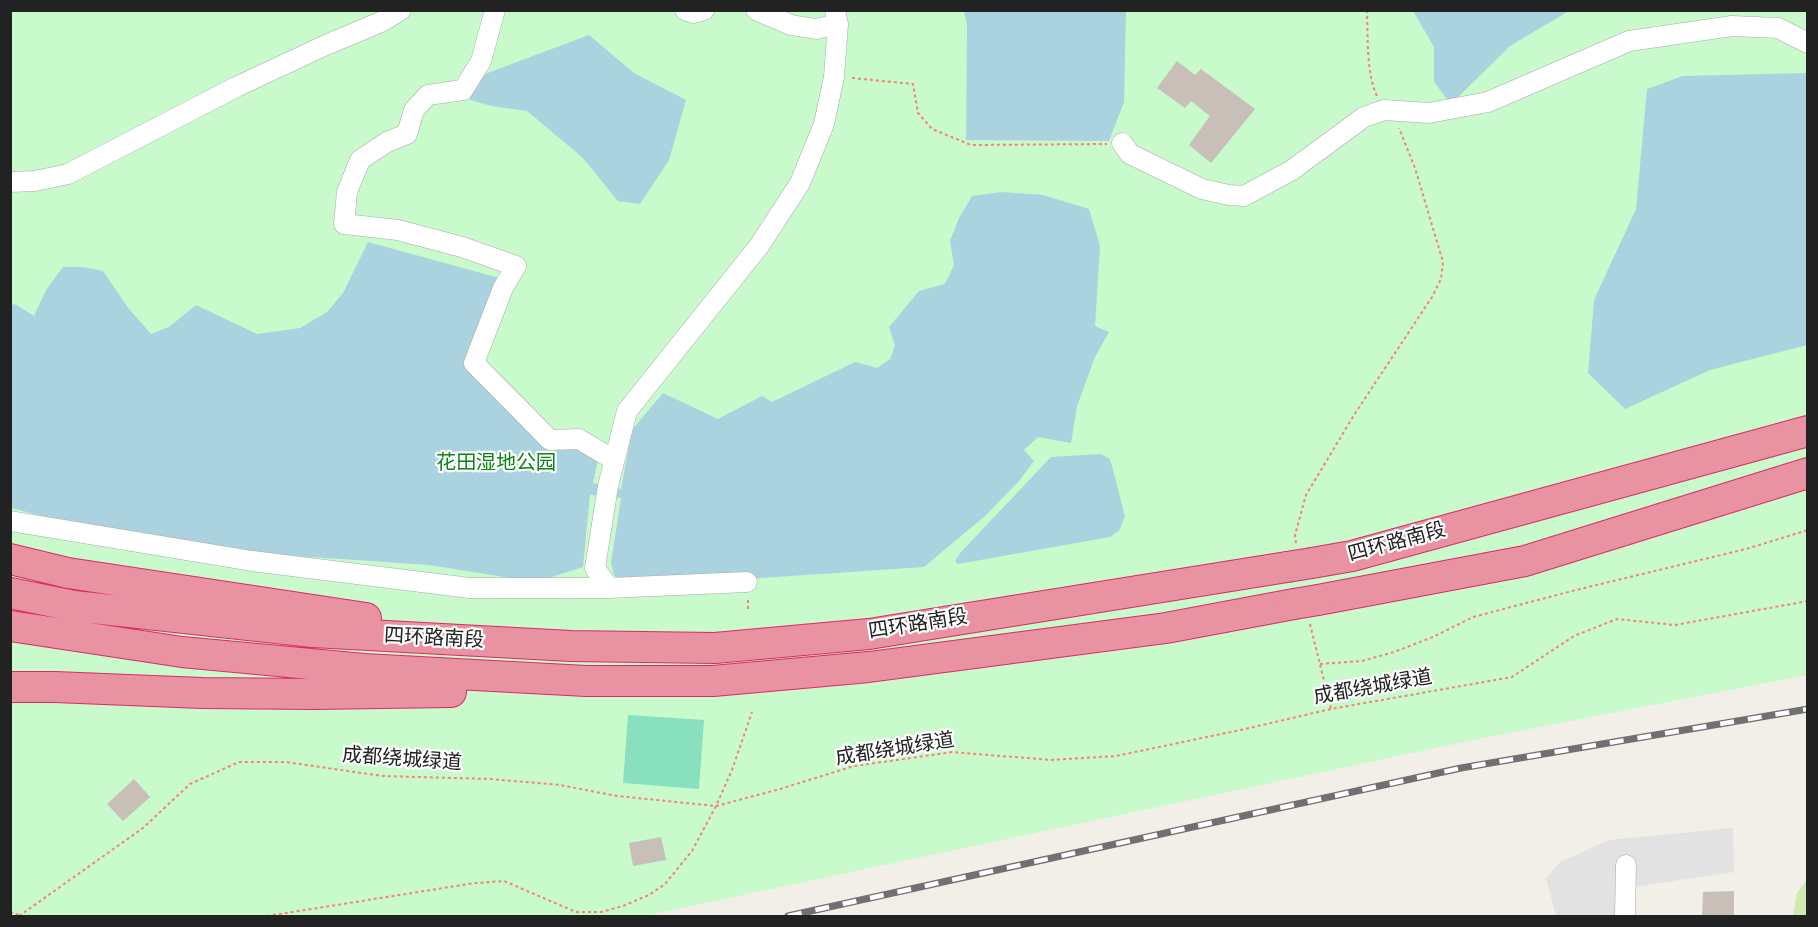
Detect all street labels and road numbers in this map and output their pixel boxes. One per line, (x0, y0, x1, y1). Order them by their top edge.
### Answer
street label: 四环路南段 (1346, 518, 1448, 568)
street label: 四环路南段 (867, 605, 969, 645)
street label: 四环路南段 (383, 624, 485, 654)
street label: 成都绕城绿道 (1312, 666, 1434, 710)
street label: 成都绕城绿道 (834, 729, 956, 771)
street label: 成都绕城绿道 (341, 744, 463, 776)

